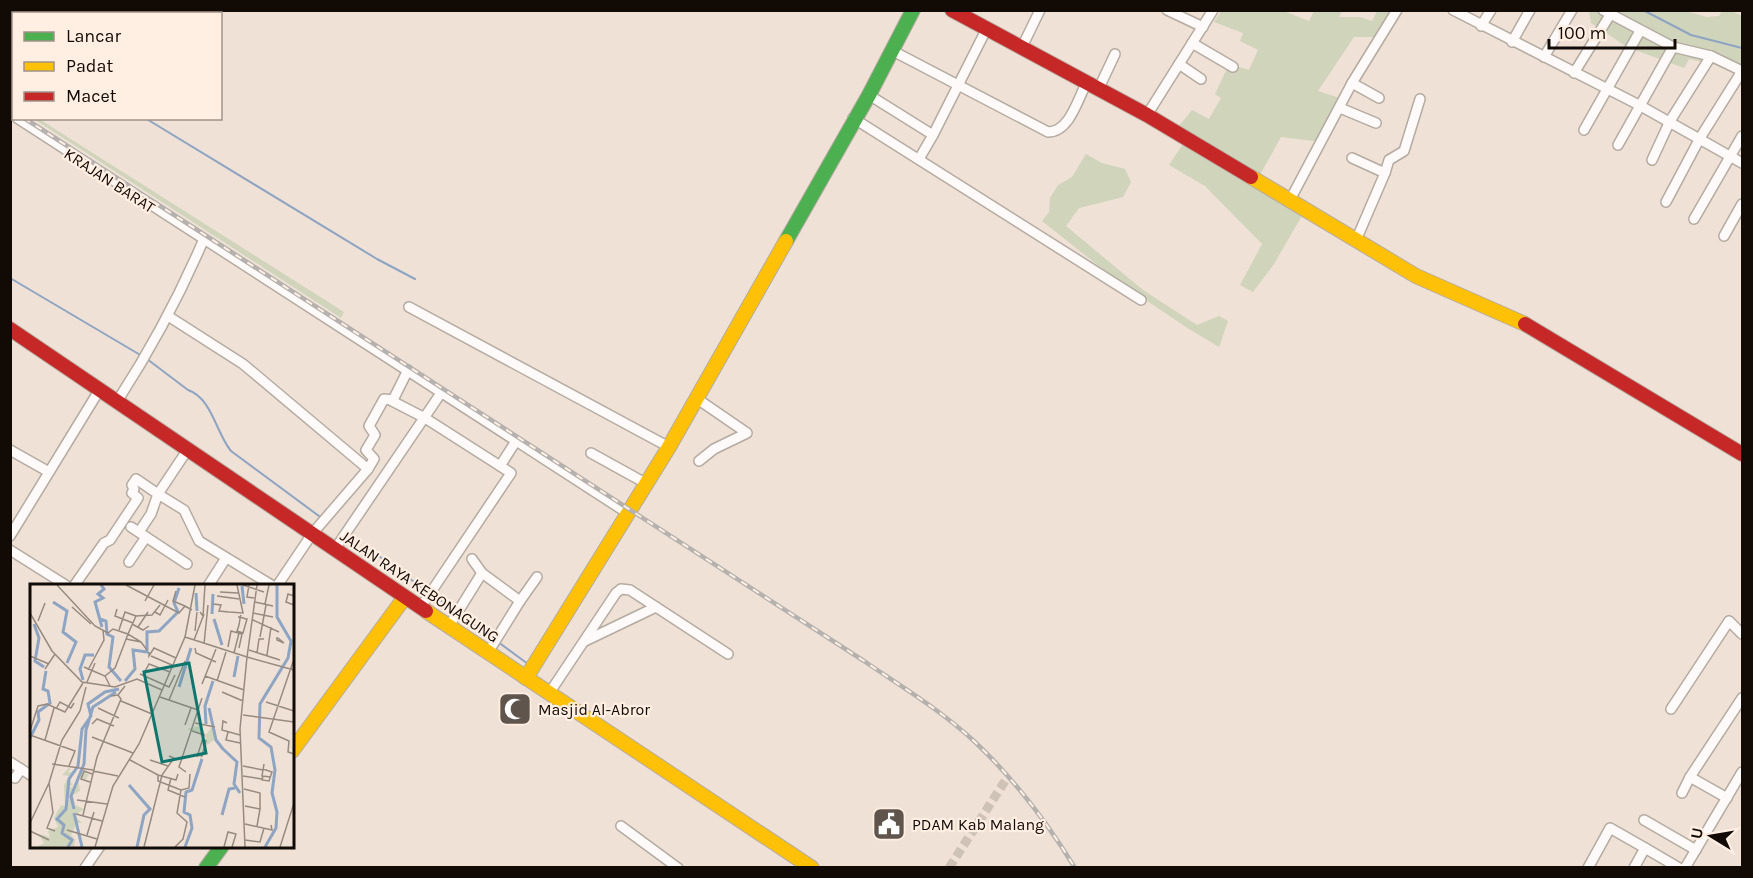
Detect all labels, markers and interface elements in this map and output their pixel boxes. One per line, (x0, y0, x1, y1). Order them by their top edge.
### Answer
legend (12, 12, 222, 120)
scale bar (1549, 12, 1675, 50)
text: 100 m (1558, 22, 1606, 44)
text: Lancar (66, 25, 121, 47)
text: Padat (66, 55, 113, 77)
text: Macet (66, 85, 117, 107)
street label: KRAJAN BARAT (61, 144, 159, 217)
street label: JALAN RAYA KEBONAGUNG (337, 526, 503, 647)
inset map (30, 584, 294, 848)
mosque icon: Masjid Al-Abror (497, 691, 533, 727)
place label: Masjid Al-Abror (538, 700, 650, 719)
public building icon: PDAM Kab Malang (871, 806, 907, 842)
north arrow (1681, 806, 1741, 866)
place label: PDAM Kab Malang (912, 815, 1044, 834)
text: U (1686, 826, 1707, 840)

